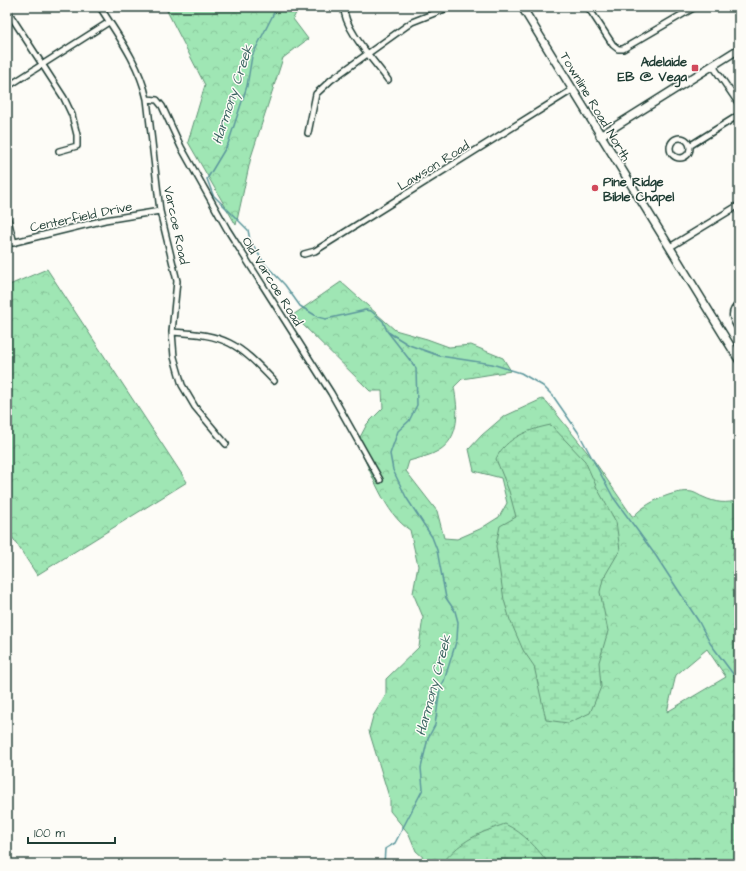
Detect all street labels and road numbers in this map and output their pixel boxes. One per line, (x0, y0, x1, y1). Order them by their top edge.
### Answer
street label: Townline Road North (555, 48, 635, 165)
street label: Lawson Road (394, 136, 473, 195)
street label: Varcoe Road (159, 184, 193, 266)
street label: Centerfield Drive (28, 197, 134, 237)
street label: Old Varcoe Road (237, 233, 307, 330)

